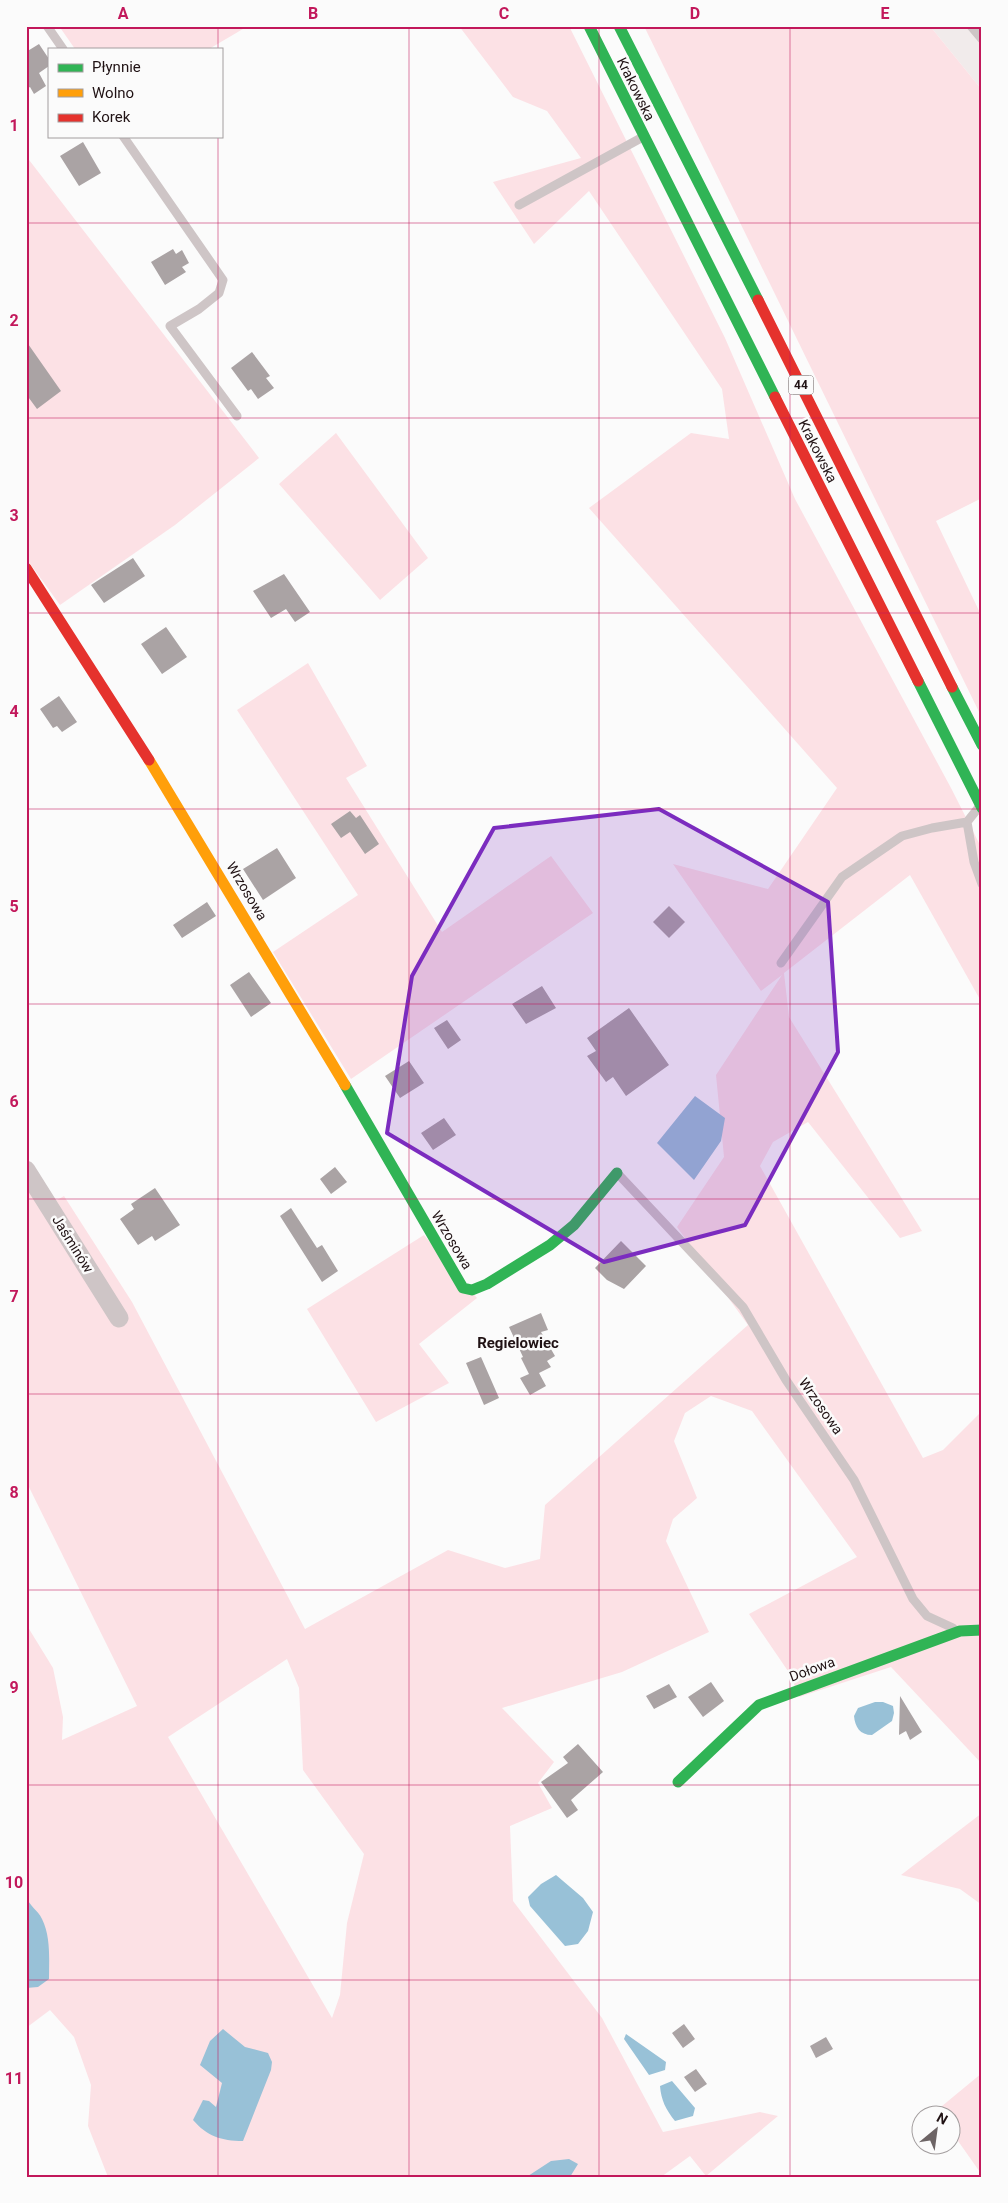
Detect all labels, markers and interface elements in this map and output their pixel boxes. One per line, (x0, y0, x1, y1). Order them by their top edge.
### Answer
text: A (118, 4, 129, 23)
text: B (308, 4, 318, 23)
text: C (499, 4, 509, 23)
text: D (690, 4, 700, 23)
text: E (881, 4, 890, 23)
legend (48, 48, 222, 138)
street label: Krakowska (614, 55, 658, 123)
text: Płynnie (92, 58, 141, 76)
text: Wolno (92, 84, 134, 102)
text: Korek (92, 108, 131, 126)
text: 1 (9, 116, 19, 135)
text: 2 (9, 311, 19, 330)
road number: 44 (788, 376, 814, 394)
street label: Krakowska (795, 417, 841, 485)
text: 3 (9, 506, 19, 525)
text: 4 (9, 702, 19, 721)
street label: Wrzosowa (223, 859, 271, 923)
text: 5 (9, 897, 19, 916)
text: 6 (9, 1092, 19, 1111)
street label: Wrzosowa (428, 1208, 476, 1272)
street label: Jaśminów (49, 1212, 97, 1276)
text: 7 (9, 1287, 19, 1306)
district label: Regielowiec (477, 1334, 559, 1352)
street label: Wrzosowa (796, 1375, 846, 1437)
text: 8 (9, 1483, 19, 1502)
street label: Dołowa (787, 1653, 837, 1685)
text: 9 (9, 1678, 19, 1697)
text: 10 (5, 1873, 23, 1892)
text: 11 (5, 2069, 23, 2088)
north arrow (910, 2106, 960, 2156)
text: N (934, 2109, 951, 2128)

